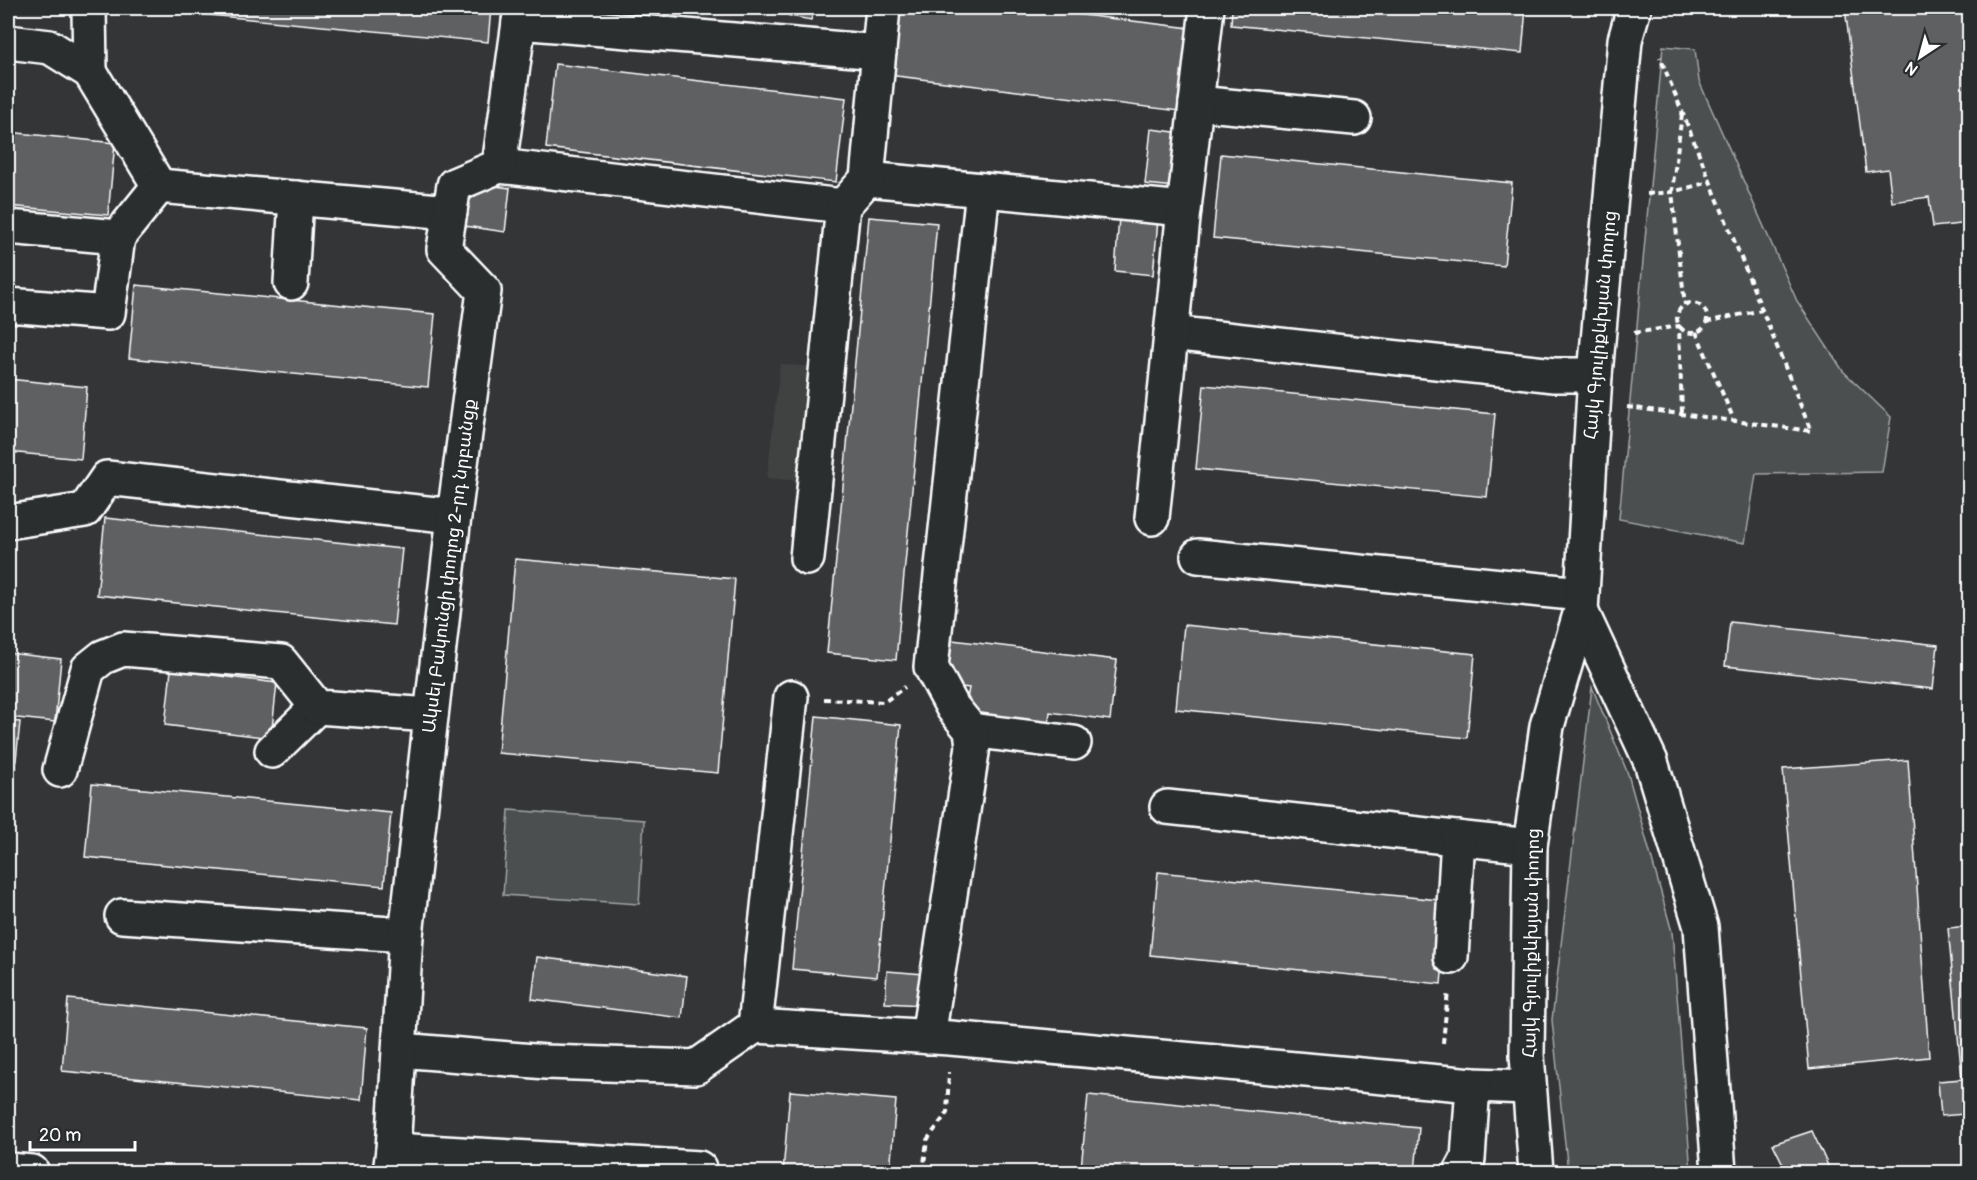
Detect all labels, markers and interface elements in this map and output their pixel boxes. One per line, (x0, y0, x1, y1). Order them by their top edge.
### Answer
north arrow (1890, 27, 1950, 87)
text: N (1901, 57, 1922, 80)
street label: Հայկ Գյուլիքևխյան փողոց (1579, 209, 1622, 441)
street label: Ակսել Բակունցի փողոց 2-րդ նրբանցք (418, 398, 481, 734)
street label: Հայկ Գյուլիքևխյան փողոց (1518, 828, 1545, 1058)
scale bar (30, 1114, 135, 1152)
text: 20 m (39, 1124, 81, 1147)

